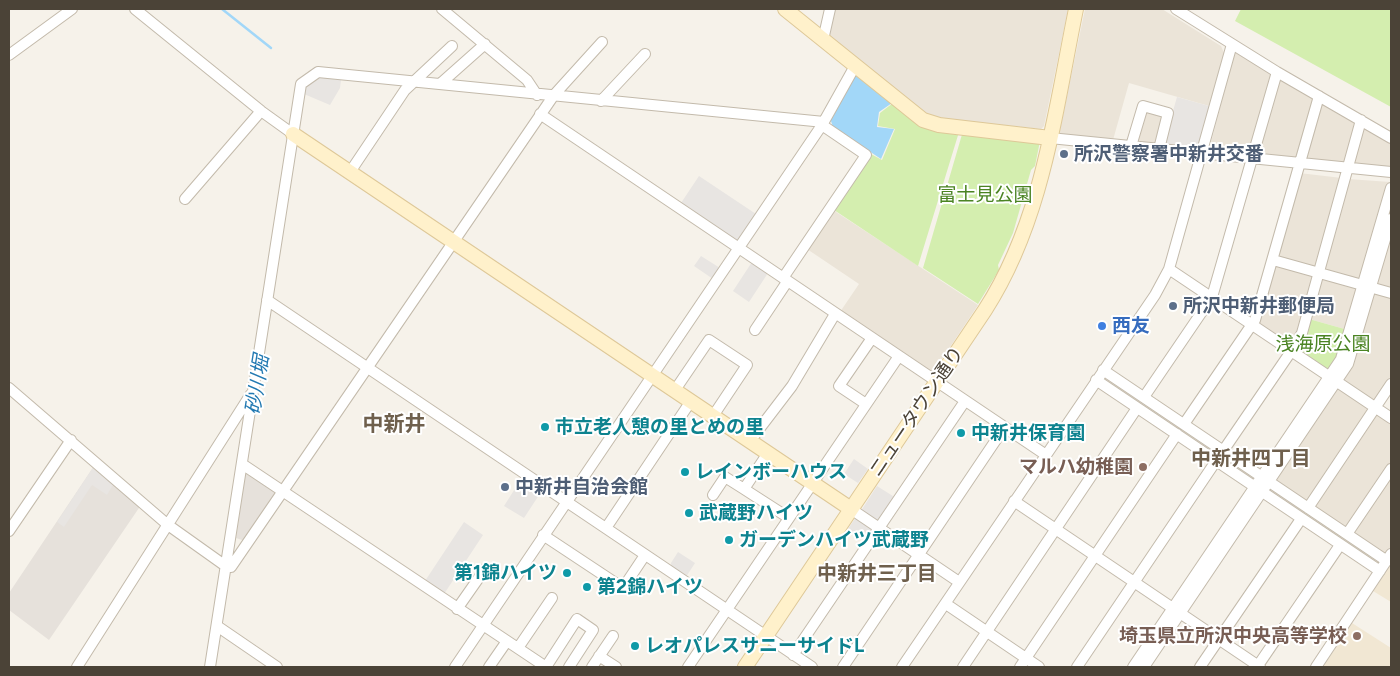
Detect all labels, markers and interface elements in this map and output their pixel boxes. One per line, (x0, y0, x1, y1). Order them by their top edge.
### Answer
place label: 所沢警察署中新井交番 (1074, 143, 1264, 165)
marker: 所沢警察署中新井交番 (1058, 148, 1070, 160)
park label: 富士見公園 (938, 184, 1032, 206)
place label: 所沢中新井郵便局 (1183, 295, 1335, 317)
marker: 所沢中新井郵便局 (1167, 300, 1179, 312)
place label: 西友 (1112, 315, 1150, 337)
marker: 西友 (1096, 320, 1108, 332)
park label: 浅海原公園 (1276, 333, 1370, 355)
street label: ニュータウン通り (865, 343, 969, 481)
water label: 砂川堀 (241, 353, 275, 417)
district label: 中新井 (363, 412, 425, 438)
place label: 市立老人憩の里とめの里 (555, 416, 764, 438)
marker: 市立老人憩の里とめの里 (539, 421, 551, 433)
place label: 中新井保育園 (971, 422, 1085, 444)
marker: 中新井保育園 (955, 427, 967, 439)
district label: 中新井四丁目 (1191, 447, 1311, 471)
place label: マルハ幼稚園 (1019, 456, 1133, 478)
place label: レインボーハウス (695, 461, 847, 483)
marker: マルハ幼稚園 (1137, 461, 1149, 473)
marker: レインボーハウス (679, 466, 691, 478)
place label: 中新井自治会館 (515, 476, 648, 498)
marker: 中新井自治会館 (499, 481, 511, 493)
place label: 武蔵野ハイツ (699, 502, 813, 524)
marker: 武蔵野ハイツ (683, 507, 695, 519)
place label: ガーデンハイツ武蔵野 (739, 529, 929, 551)
marker: ガーデンハイツ武蔵野 (723, 534, 735, 546)
place label: 第1錦ハイツ (454, 562, 557, 584)
district label: 中新井三丁目 (817, 562, 937, 586)
marker: 第1錦ハイツ (561, 567, 573, 579)
place label: 第2錦ハイツ (597, 576, 703, 598)
marker: 第2錦ハイツ (581, 581, 593, 593)
place label: 埼玉県立所沢中央高等学校 (1119, 625, 1347, 647)
marker: 埼玉県立所沢中央高等学校 (1351, 630, 1363, 642)
place label: レオパレスサニーサイドL (645, 635, 864, 657)
marker: レオパレスサニーサイドL (629, 640, 641, 652)

